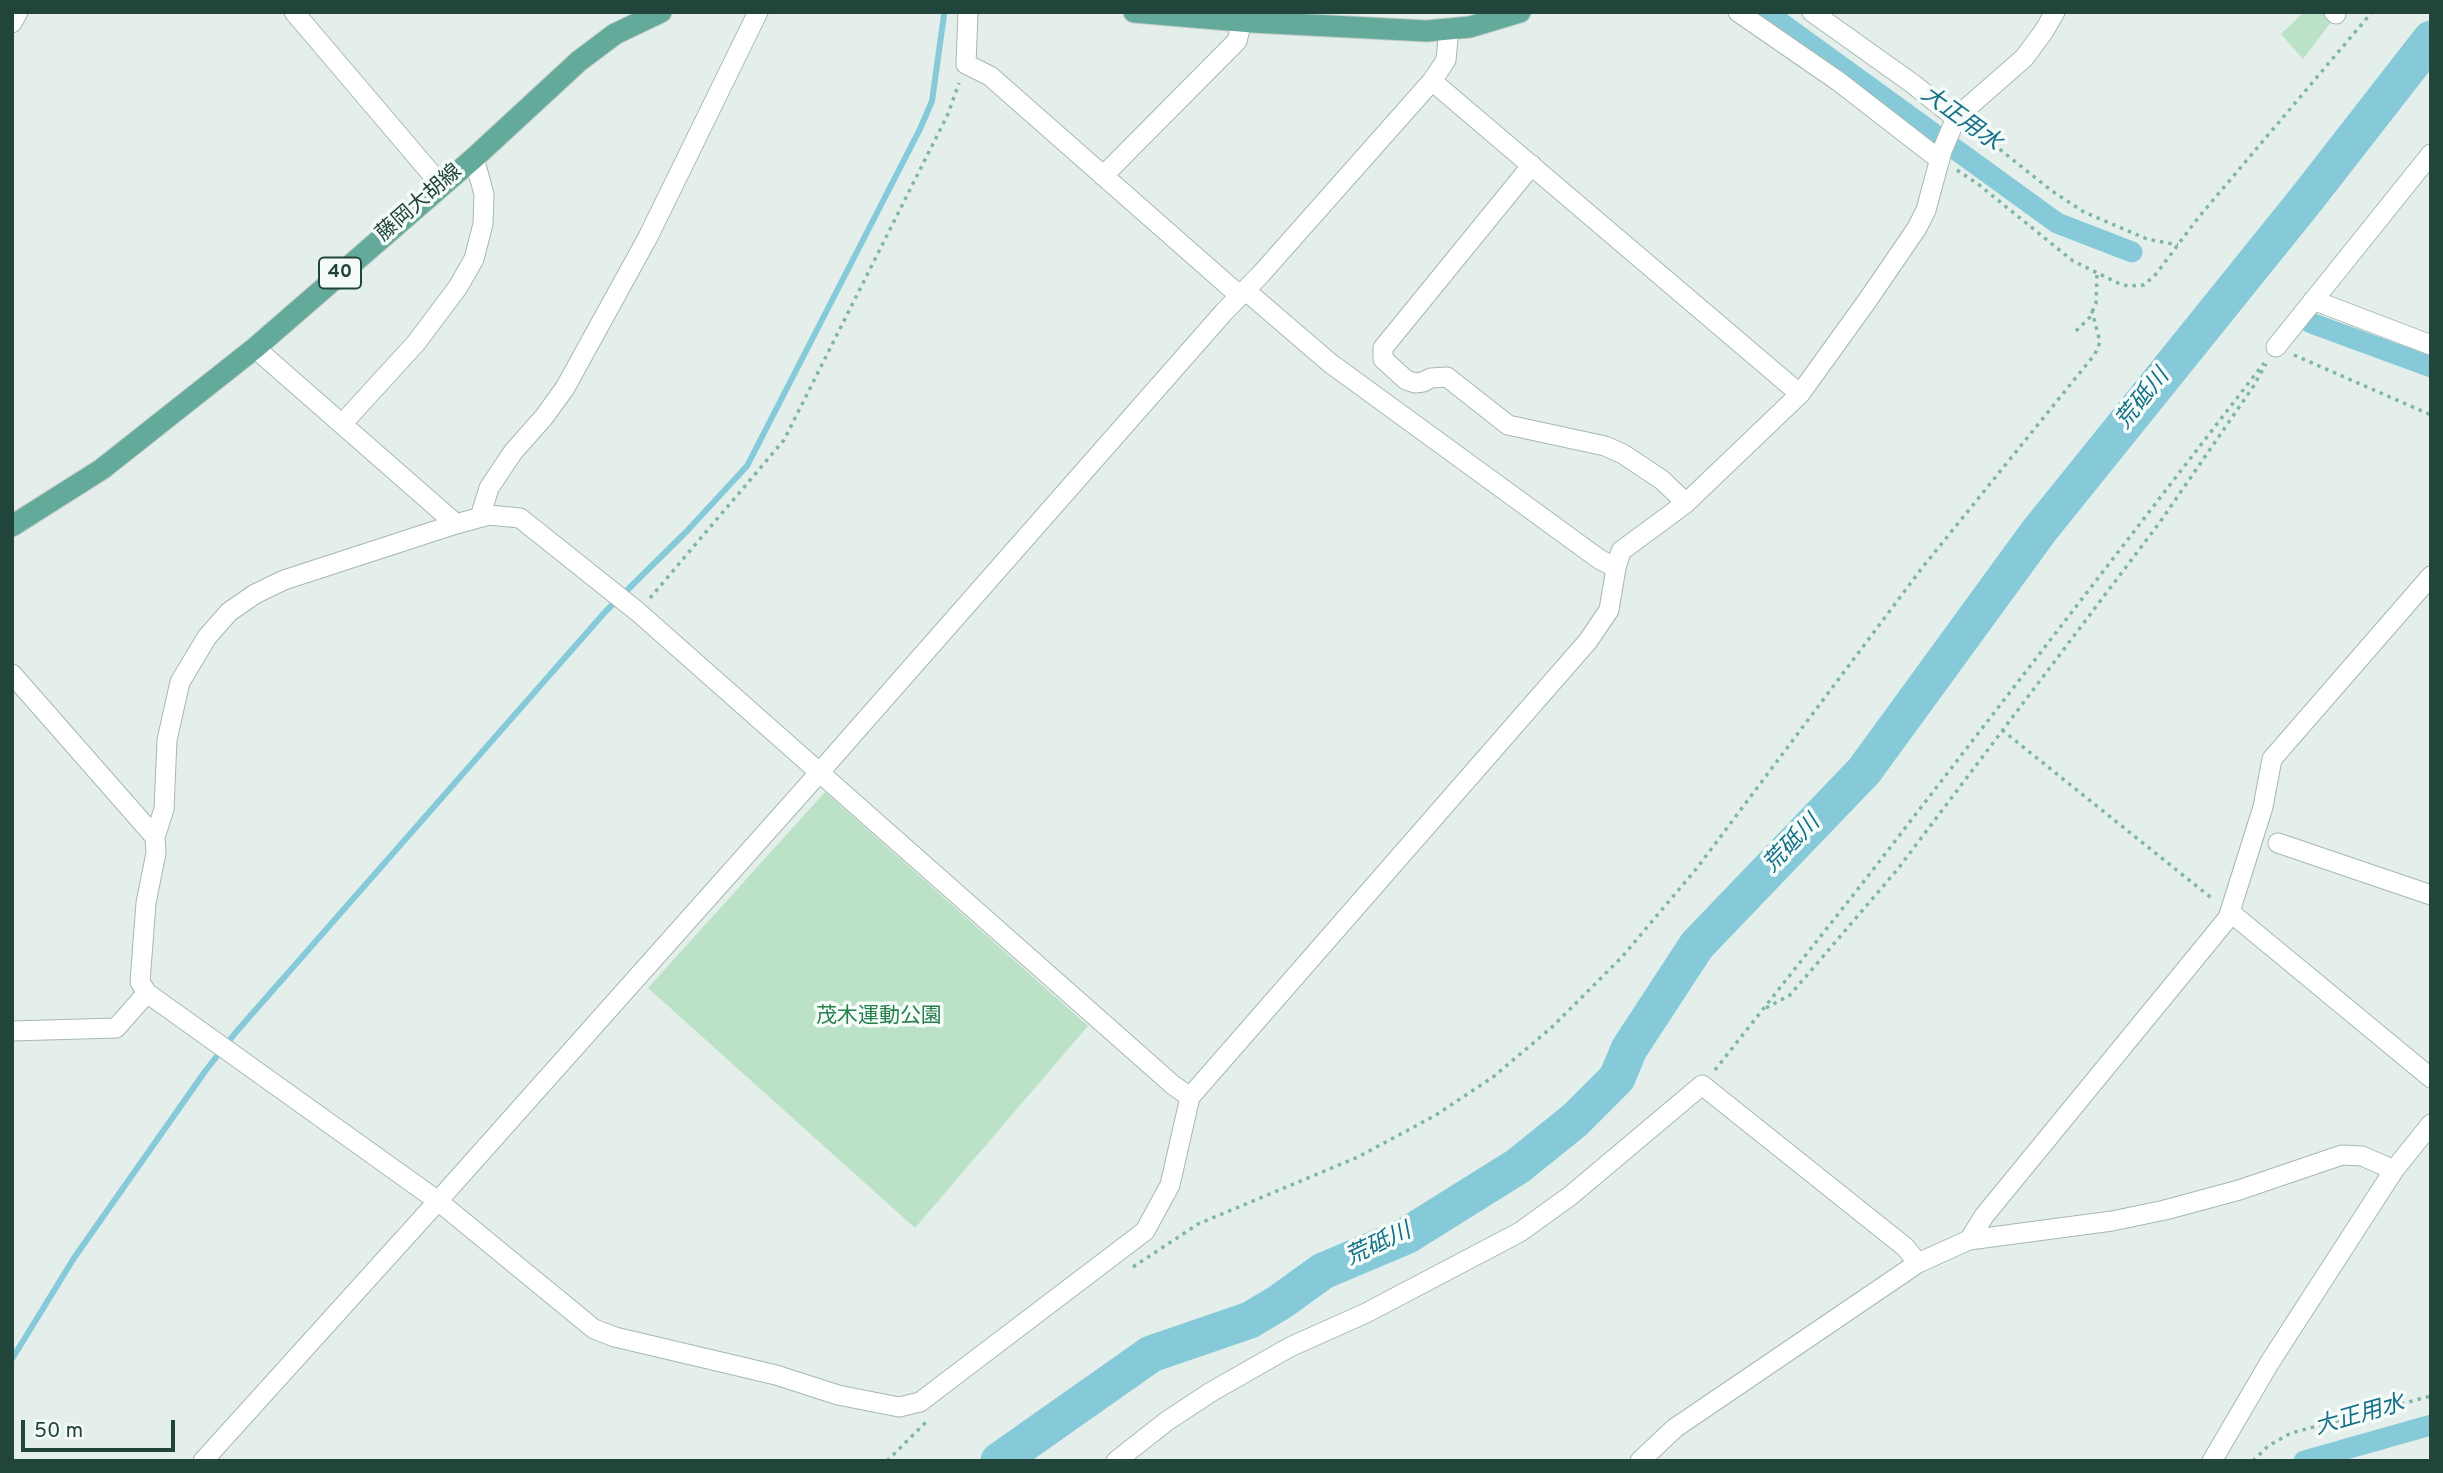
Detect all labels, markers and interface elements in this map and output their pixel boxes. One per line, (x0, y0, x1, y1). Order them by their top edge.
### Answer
water label: 大正用水 (1915, 82, 2005, 158)
street label: 藤岡大胡線 (372, 160, 468, 248)
road number: 40 (319, 258, 361, 288)
water label: 荒砥川 (2112, 365, 2176, 435)
water label: 荒砥川 (1759, 811, 1827, 879)
park label: 茂木運動公園 (816, 1005, 942, 1031)
water label: 荒砥川 (1342, 1219, 1416, 1273)
water label: 大正用水 (2312, 1391, 2408, 1443)
scale bar (24, 1406, 178, 1450)
text: 50 m (34, 1418, 83, 1445)

